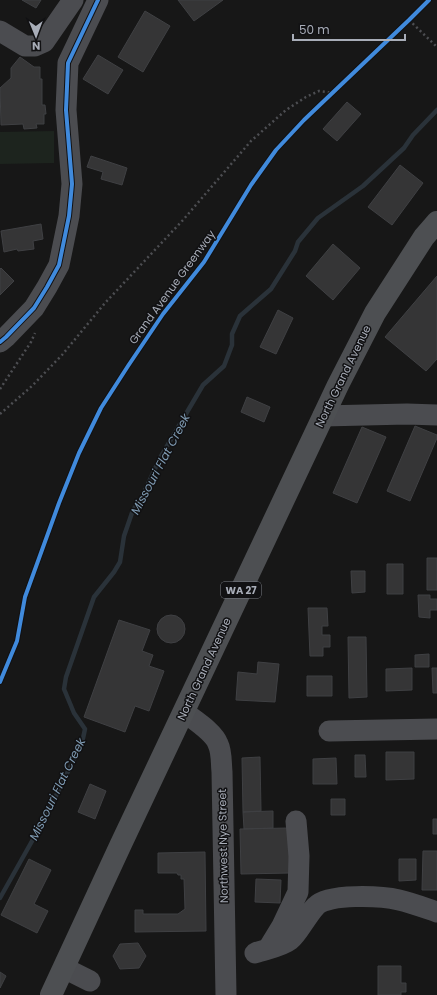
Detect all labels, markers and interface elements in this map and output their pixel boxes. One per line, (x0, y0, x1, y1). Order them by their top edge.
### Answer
north arrow (16, 16, 56, 56)
scale bar (293, 16, 405, 42)
text: 50 m (299, 21, 330, 38)
text: N (32, 38, 40, 54)
street label: Grand Avenue Greenway (125, 226, 219, 347)
street label: North Grand Avenue (311, 322, 375, 430)
water label: Missouri Flat Creek (126, 410, 194, 517)
road number: WA 27 (221, 582, 261, 598)
street label: North Grand Avenue (173, 615, 235, 723)
water label: Missouri Flat Creek (25, 734, 90, 843)
street label: Northwest Nye Street (214, 789, 232, 903)

